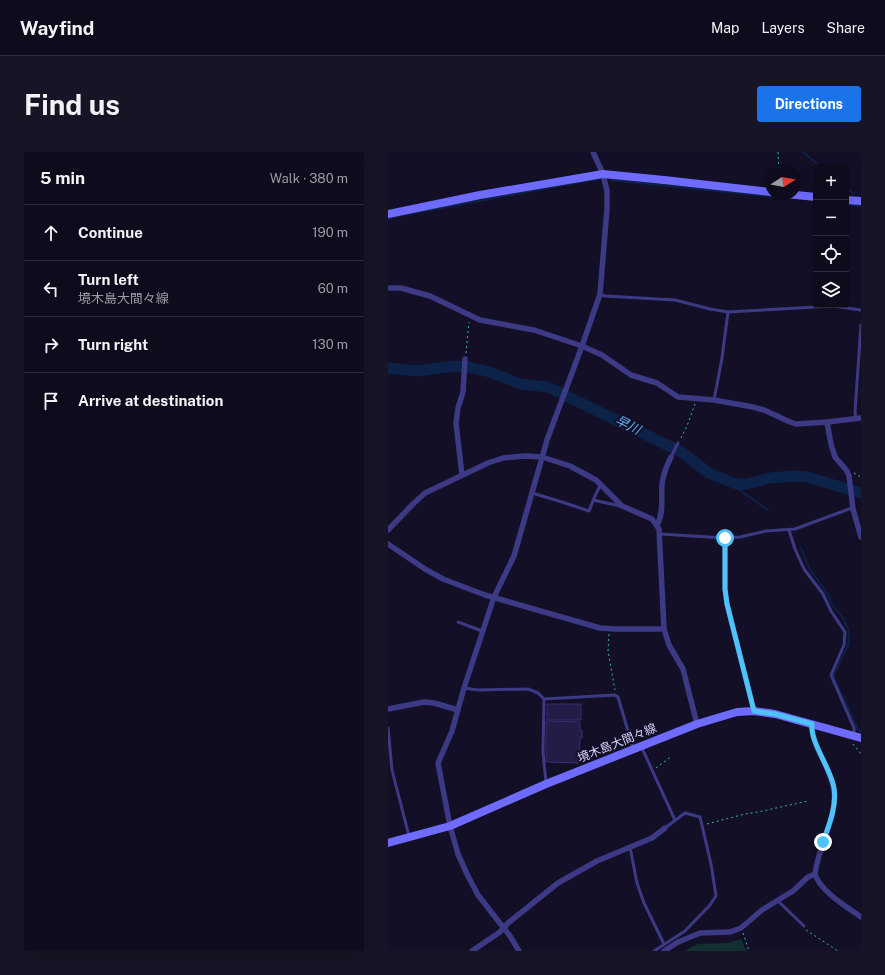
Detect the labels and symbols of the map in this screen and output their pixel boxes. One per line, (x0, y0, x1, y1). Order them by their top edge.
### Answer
north arrow (765, 164, 801, 200)
water label: 早川 (613, 413, 645, 438)
route start (716, 529, 734, 547)
street label: 境木島大間々線 (575, 721, 659, 765)
route end (814, 833, 832, 851)

